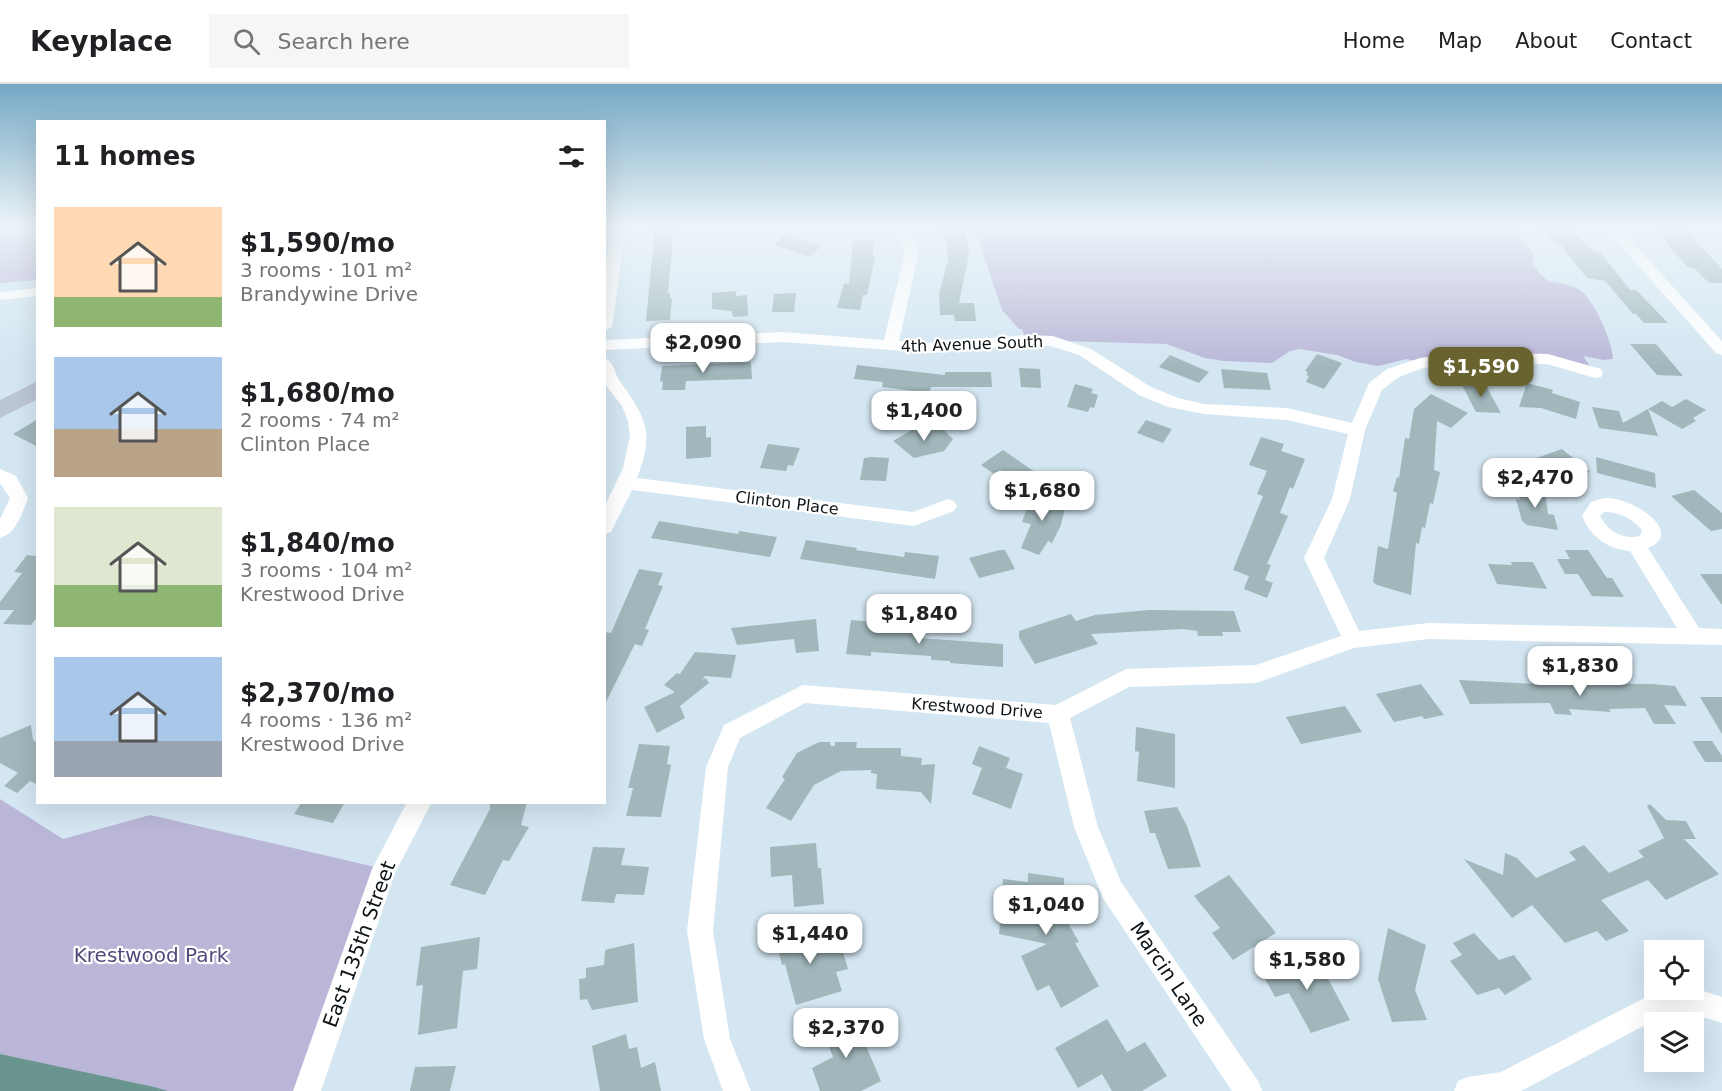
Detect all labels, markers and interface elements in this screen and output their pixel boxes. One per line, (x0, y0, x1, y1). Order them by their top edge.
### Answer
search box (209, 14, 629, 68)
text: Keyplace (30, 25, 173, 58)
icon: search (230, 25, 263, 58)
text: Search here (278, 29, 410, 54)
text: Home (1343, 29, 1405, 53)
text: Map (1438, 29, 1482, 53)
text: About (1515, 29, 1577, 53)
text: Contact (1610, 29, 1692, 53)
icon: filters (555, 140, 588, 173)
text: 11 homes (54, 141, 196, 171)
text: $1,590/mo (240, 228, 395, 258)
icon: home (102, 231, 174, 303)
text: 3 rooms · 101 m² (240, 258, 412, 282)
text: Brandywine Drive (240, 282, 418, 306)
pin: $2,090 (654, 323, 752, 374)
text: $2,090 (664, 330, 742, 354)
street label: 4th Avenue South (900, 332, 1044, 356)
pin: $1,590 (1432, 347, 1530, 398)
text: $1,590 (1442, 354, 1520, 378)
text: $1,680/mo (240, 378, 395, 408)
icon: home (102, 381, 174, 453)
pin: $1,400 (875, 391, 973, 442)
text: $1,400 (885, 398, 963, 422)
text: 2 rooms · 74 m² (240, 408, 400, 432)
text: Clinton Place (240, 432, 370, 456)
pin: $2,470 (1486, 458, 1584, 509)
text: $2,470 (1496, 465, 1574, 489)
pin: $1,680 (993, 471, 1091, 522)
text: $1,680 (1003, 478, 1081, 502)
street label: Clinton Place (734, 487, 840, 519)
text: $1,840/mo (240, 528, 395, 558)
icon: home (102, 531, 174, 603)
text: 3 rooms · 104 m² (240, 558, 412, 582)
text: Krestwood Drive (240, 582, 405, 606)
pin: $1,840 (870, 594, 968, 645)
text: $1,840 (880, 601, 958, 625)
pin: $1,830 (1531, 646, 1629, 697)
text: $1,830 (1541, 653, 1619, 677)
text: $2,370/mo (240, 678, 395, 708)
icon: home (102, 681, 174, 753)
street label: Krestwood Drive (911, 694, 1043, 722)
text: 4 rooms · 136 m² (240, 708, 412, 732)
text: Krestwood Drive (240, 732, 405, 756)
street label: East 135th Street (318, 857, 400, 1030)
pin: $1,040 (997, 885, 1095, 936)
text: $1,040 (1007, 892, 1085, 916)
pin: $1,440 (761, 914, 859, 965)
street label: Marcin Lane (1125, 917, 1213, 1031)
text: $1,440 (771, 921, 849, 945)
pin: $1,580 (1258, 940, 1356, 991)
map controls (1644, 940, 1704, 1072)
button: locate (1644, 940, 1704, 1000)
park label: Krestwood Park (74, 943, 229, 967)
text: $1,580 (1268, 947, 1346, 971)
pin: $2,370 (797, 1008, 895, 1059)
button: layers (1644, 1012, 1704, 1072)
text: $2,370 (807, 1015, 885, 1039)

